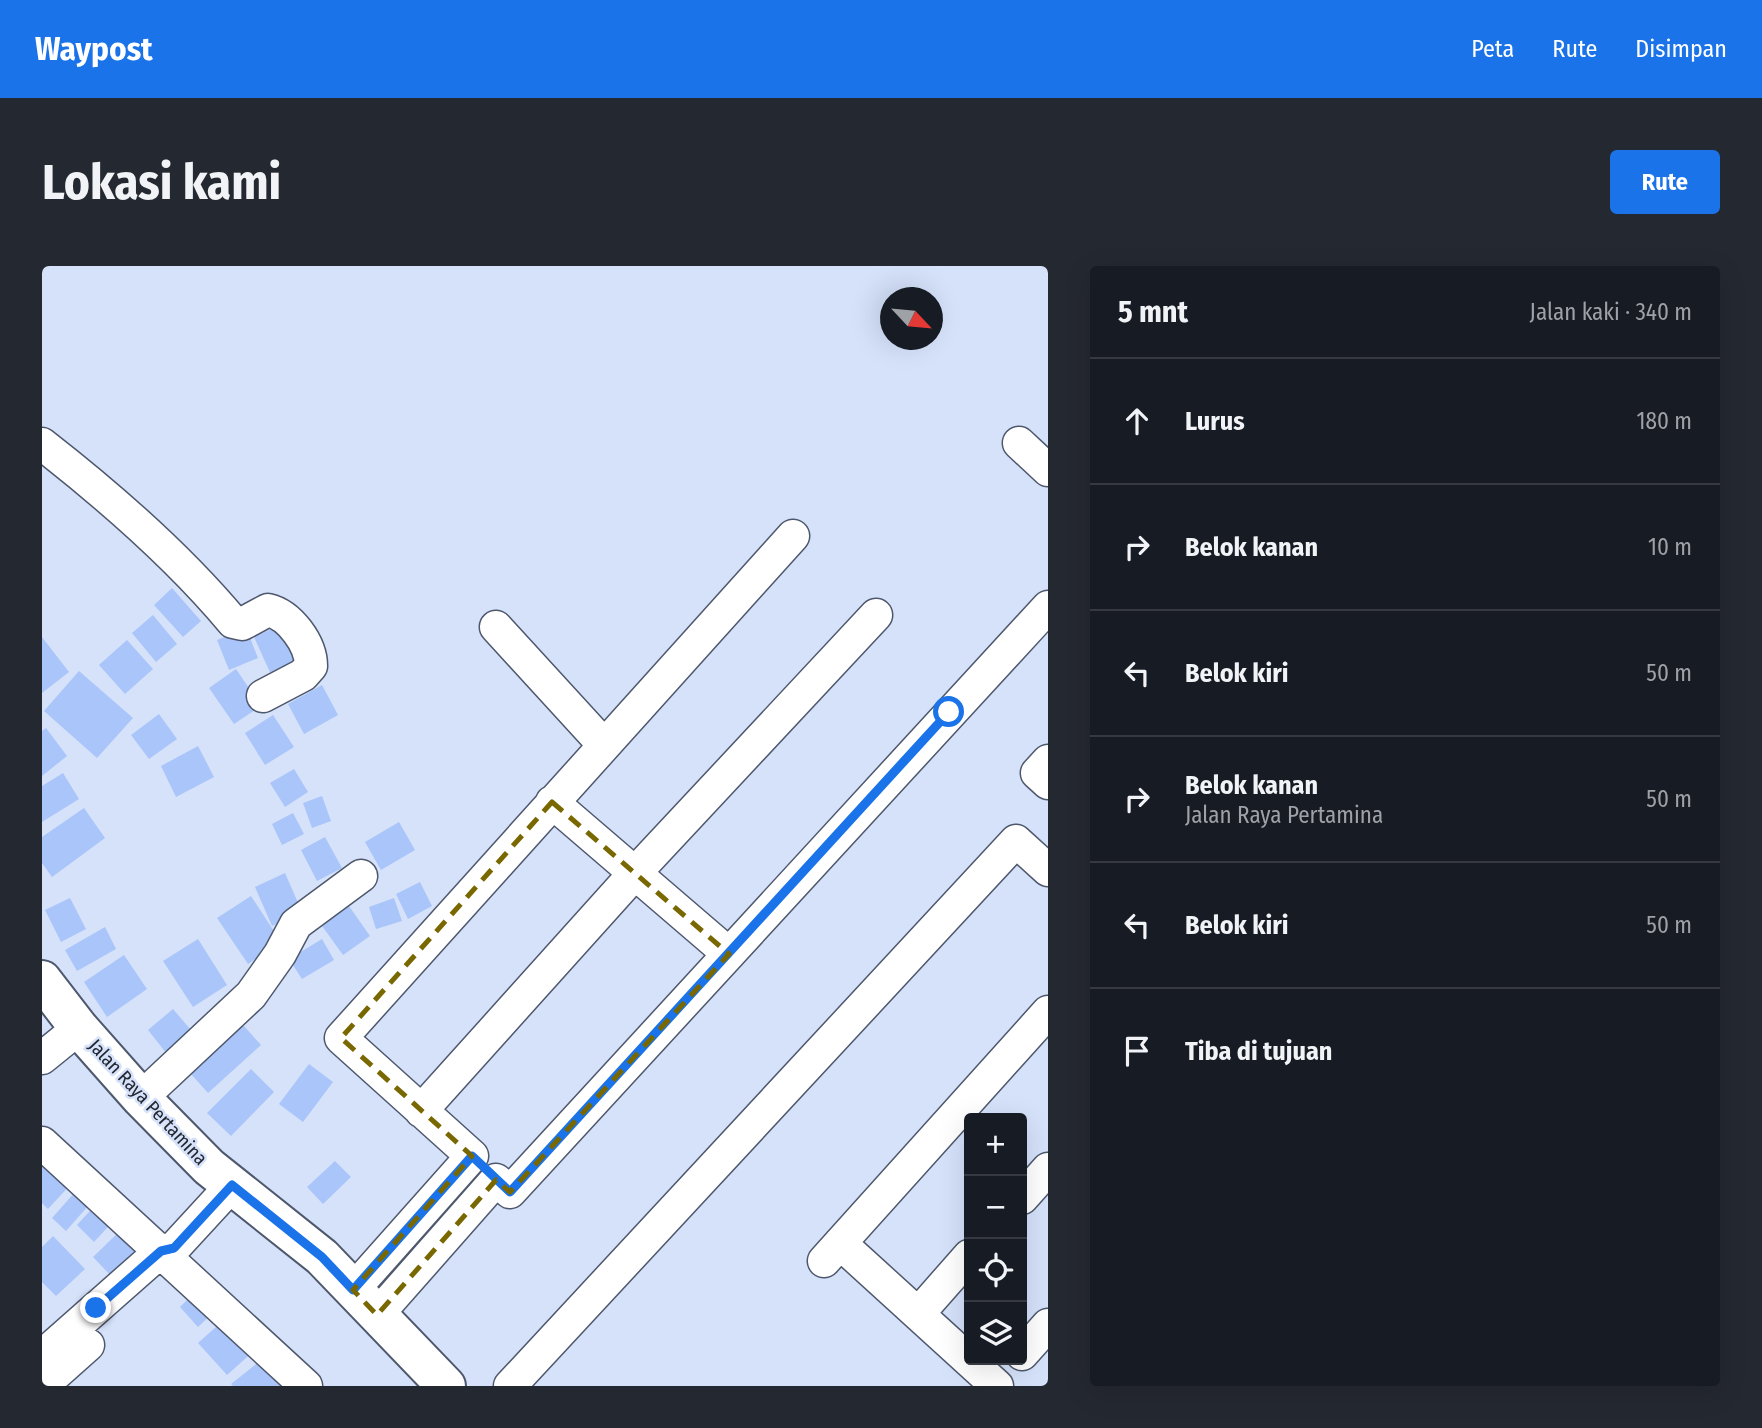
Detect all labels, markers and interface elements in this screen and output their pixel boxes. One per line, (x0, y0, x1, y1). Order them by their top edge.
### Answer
text: Waypost (35, 29, 153, 69)
text: Peta (1471, 35, 1514, 63)
text: Rute (1552, 35, 1597, 63)
text: Disimpan (1635, 35, 1727, 63)
button: Rute (1610, 150, 1720, 214)
text: Lokasi kami (42, 153, 281, 212)
north arrow (880, 287, 943, 350)
text: 5 mnt (1118, 294, 1188, 330)
text: Jalan kaki · 340 m (1530, 298, 1692, 326)
icon: ahead (1118, 402, 1156, 440)
text: Lurus (1185, 406, 1245, 437)
text: 180 m (1636, 407, 1692, 435)
icon: right (1118, 528, 1156, 566)
text: Belok kanan (1185, 532, 1318, 563)
text: 10 m (1648, 533, 1692, 561)
icon: left (1118, 654, 1156, 692)
text: Belok kiri (1185, 658, 1288, 689)
text: 50 m (1646, 659, 1692, 687)
route start (933, 696, 964, 727)
text: Belok kanan (1185, 770, 1318, 801)
icon: right (1118, 780, 1156, 818)
text: 50 m (1646, 785, 1692, 813)
text: Jalan Raya Pertamina (1185, 801, 1383, 829)
icon: left (1118, 906, 1156, 944)
text: Belok kiri (1185, 910, 1288, 941)
text: 50 m (1646, 911, 1692, 939)
icon: arrive (1118, 1032, 1156, 1070)
street label: Jalan Raya Pertamina (84, 1034, 212, 1170)
text: Tiba di tujuan (1185, 1036, 1332, 1067)
map controls (964, 1113, 1027, 1365)
button: + (964, 1113, 1027, 1176)
button: − (964, 1176, 1027, 1239)
button: locate (964, 1239, 1027, 1302)
route end (80, 1292, 111, 1323)
button: layers (964, 1302, 1027, 1365)

